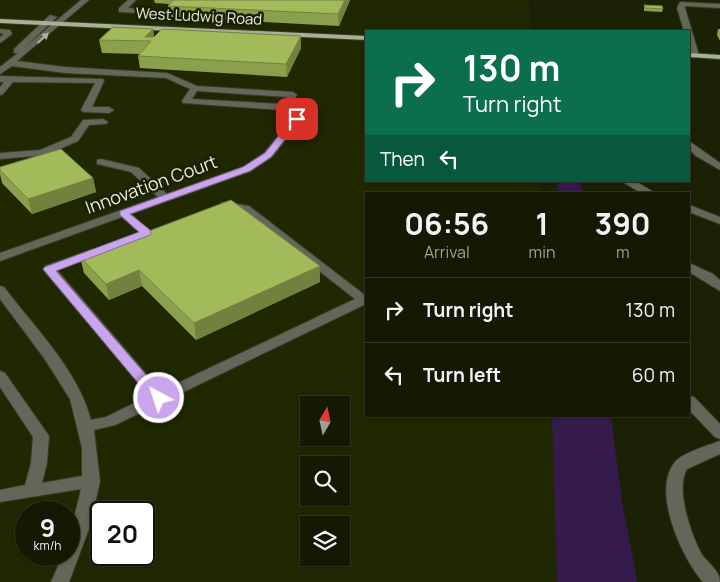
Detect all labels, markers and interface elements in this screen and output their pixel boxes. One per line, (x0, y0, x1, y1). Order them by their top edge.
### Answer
street label: West Ludwig Road (135, 2, 263, 30)
one-way arrow (36, 32, 48, 44)
text: 130 m (463, 44, 560, 92)
icon: right (380, 50, 445, 115)
text: Turn right (463, 89, 561, 119)
pin (276, 98, 318, 140)
icon: arrive (283, 105, 311, 133)
icon: left (435, 145, 463, 173)
text: Then (380, 146, 425, 172)
street label: Innovation Court (82, 149, 220, 219)
text: 06:56 (404, 203, 489, 244)
text: 1 (535, 203, 549, 244)
text: 390 (595, 203, 651, 244)
text: Arrival (424, 241, 470, 263)
text: min (529, 241, 555, 263)
text: m (616, 241, 629, 263)
icon: right (380, 296, 408, 324)
text: Turn right (423, 297, 513, 323)
text: 130 m (626, 297, 675, 323)
icon: left (380, 361, 408, 389)
text: Turn left (423, 362, 501, 388)
text: 60 m (632, 362, 675, 388)
position arrow (132, 371, 184, 423)
north arrow (300, 396, 350, 446)
map controls (300, 396, 350, 566)
button: search (300, 456, 350, 506)
speed limit sign: 20 (90, 501, 155, 566)
text: 9 (40, 510, 55, 545)
button: layers (300, 516, 350, 566)
text: km/h (34, 537, 61, 554)

